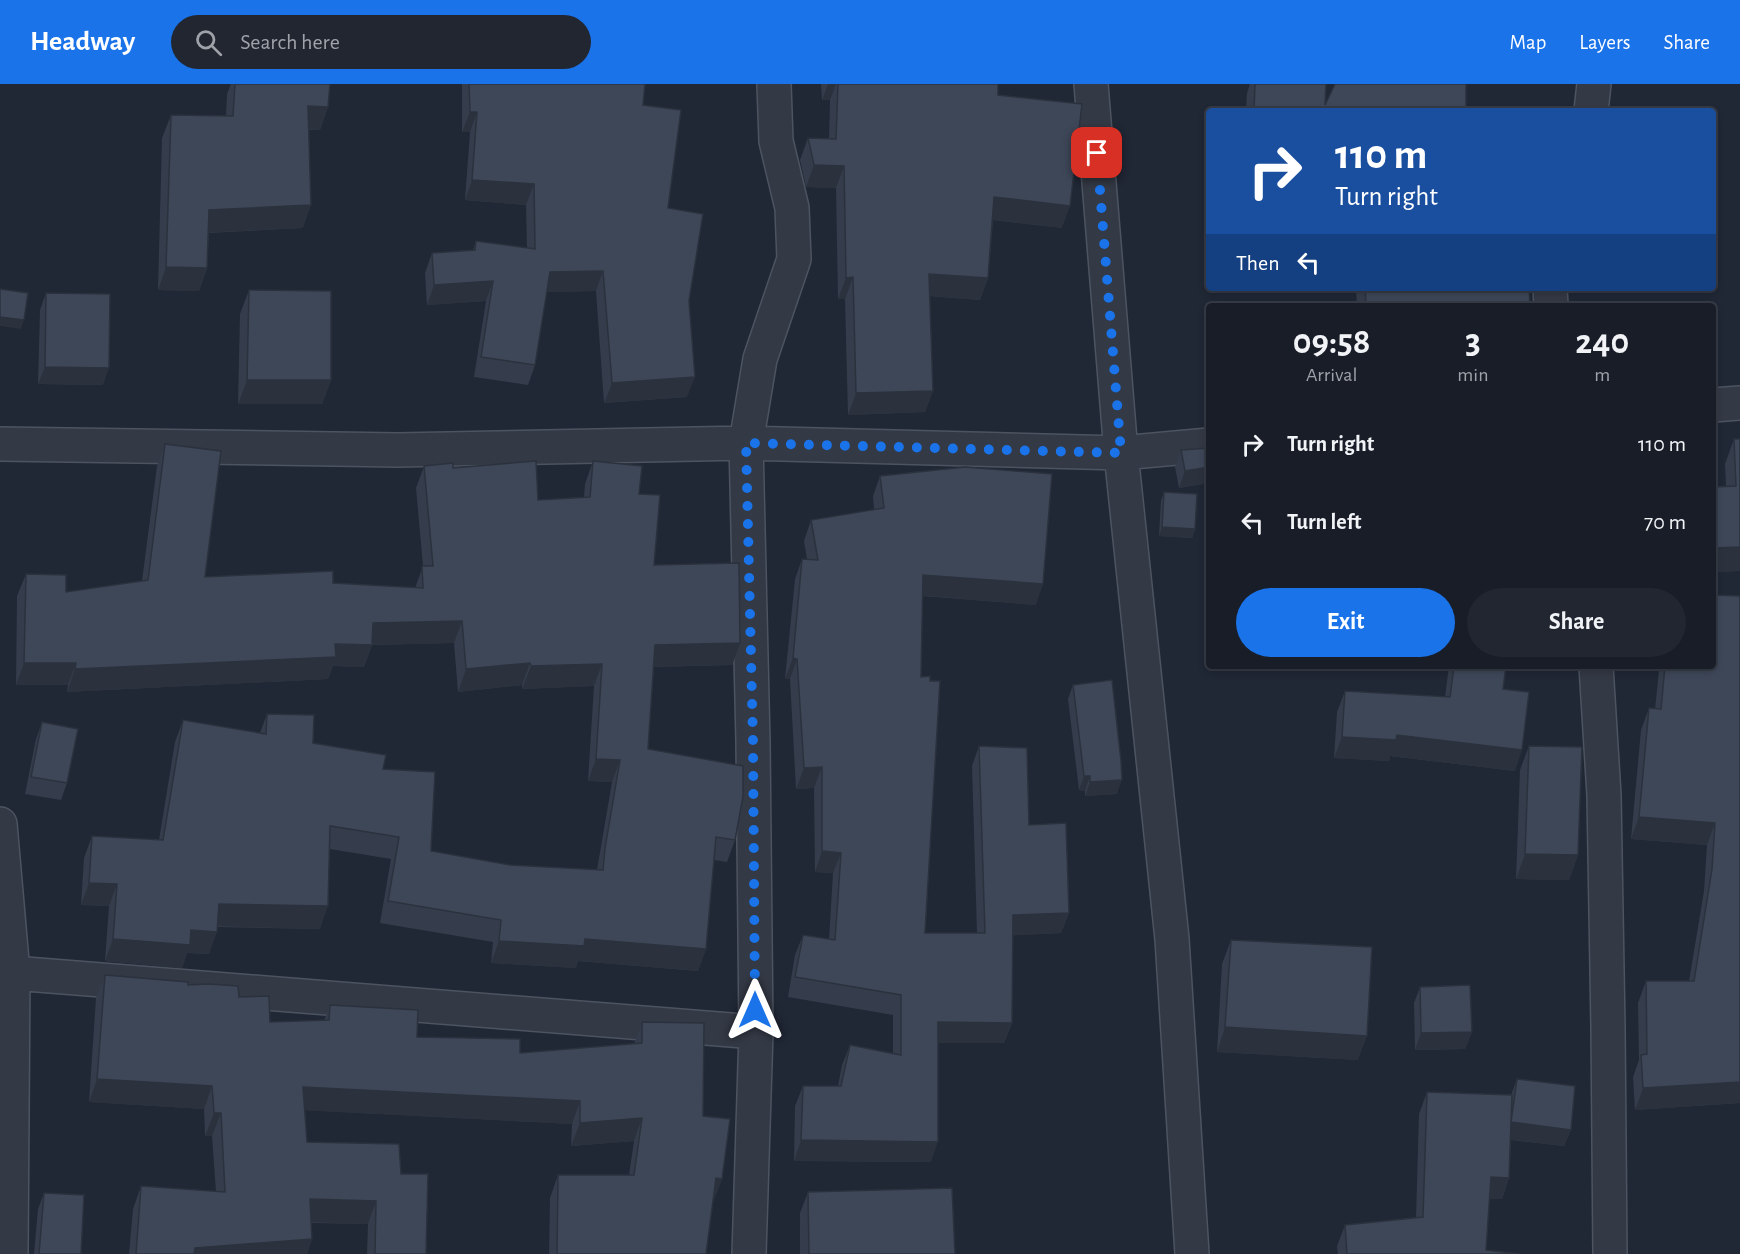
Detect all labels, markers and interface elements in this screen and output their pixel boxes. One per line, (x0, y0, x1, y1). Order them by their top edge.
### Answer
search box (171, 15, 591, 69)
icon: search (192, 26, 225, 59)
text: Headway (30, 28, 135, 56)
text: Search here (240, 31, 340, 53)
text: Map (1510, 32, 1546, 53)
text: Layers (1579, 32, 1630, 53)
text: Share (1663, 32, 1710, 53)
pin (1071, 127, 1122, 178)
icon: right (1236, 132, 1314, 210)
text: 110 m (1335, 134, 1427, 176)
icon: arrive (1080, 136, 1113, 169)
text: Turn right (1335, 183, 1438, 210)
icon: left (1292, 246, 1325, 279)
text: Then (1236, 252, 1280, 274)
text: 09:58 (1293, 324, 1371, 360)
text: 3 (1465, 324, 1481, 360)
text: 240 (1575, 324, 1629, 360)
text: Arrival (1306, 365, 1357, 385)
text: min (1457, 365, 1489, 385)
text: m (1594, 365, 1610, 385)
icon: right (1236, 428, 1269, 461)
text: Turn right (1287, 433, 1374, 455)
text: 110 m (1638, 433, 1686, 455)
icon: left (1236, 506, 1269, 539)
text: Turn left (1287, 511, 1361, 533)
text: 70 m (1644, 511, 1686, 533)
button: Exit (1236, 588, 1455, 657)
button: Share (1467, 588, 1686, 657)
position arrow (723, 978, 787, 1042)

